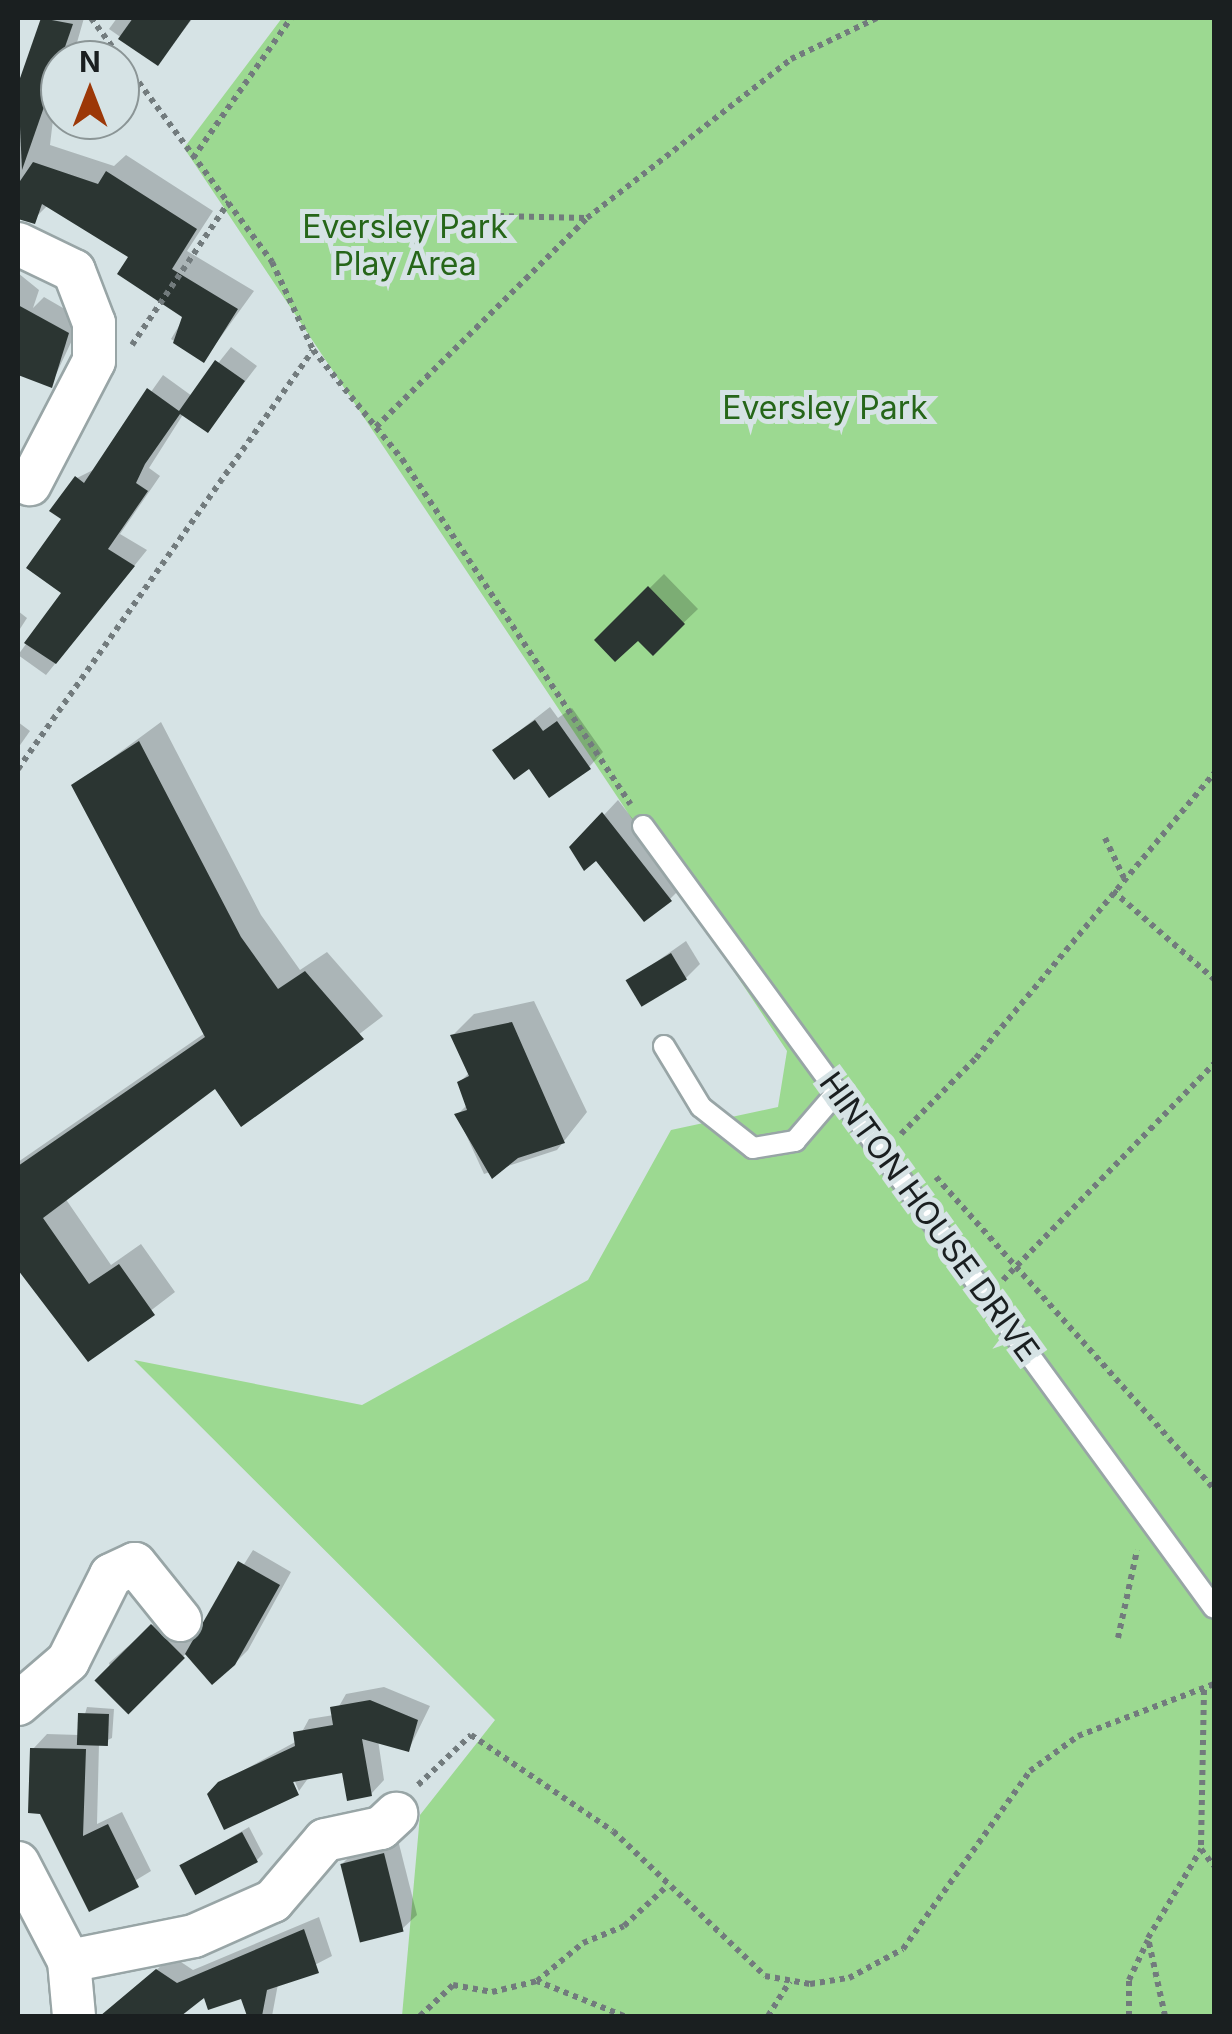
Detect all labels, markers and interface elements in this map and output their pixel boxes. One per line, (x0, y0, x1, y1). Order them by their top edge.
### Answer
north arrow (40, 40, 140, 140)
text: N (79, 45, 101, 79)
park label: Eversley Park Play Area (302, 209, 508, 284)
park label: Eversley Park (722, 389, 928, 427)
street label: HINTON HOUSE DRIVE (811, 1065, 1047, 1369)

